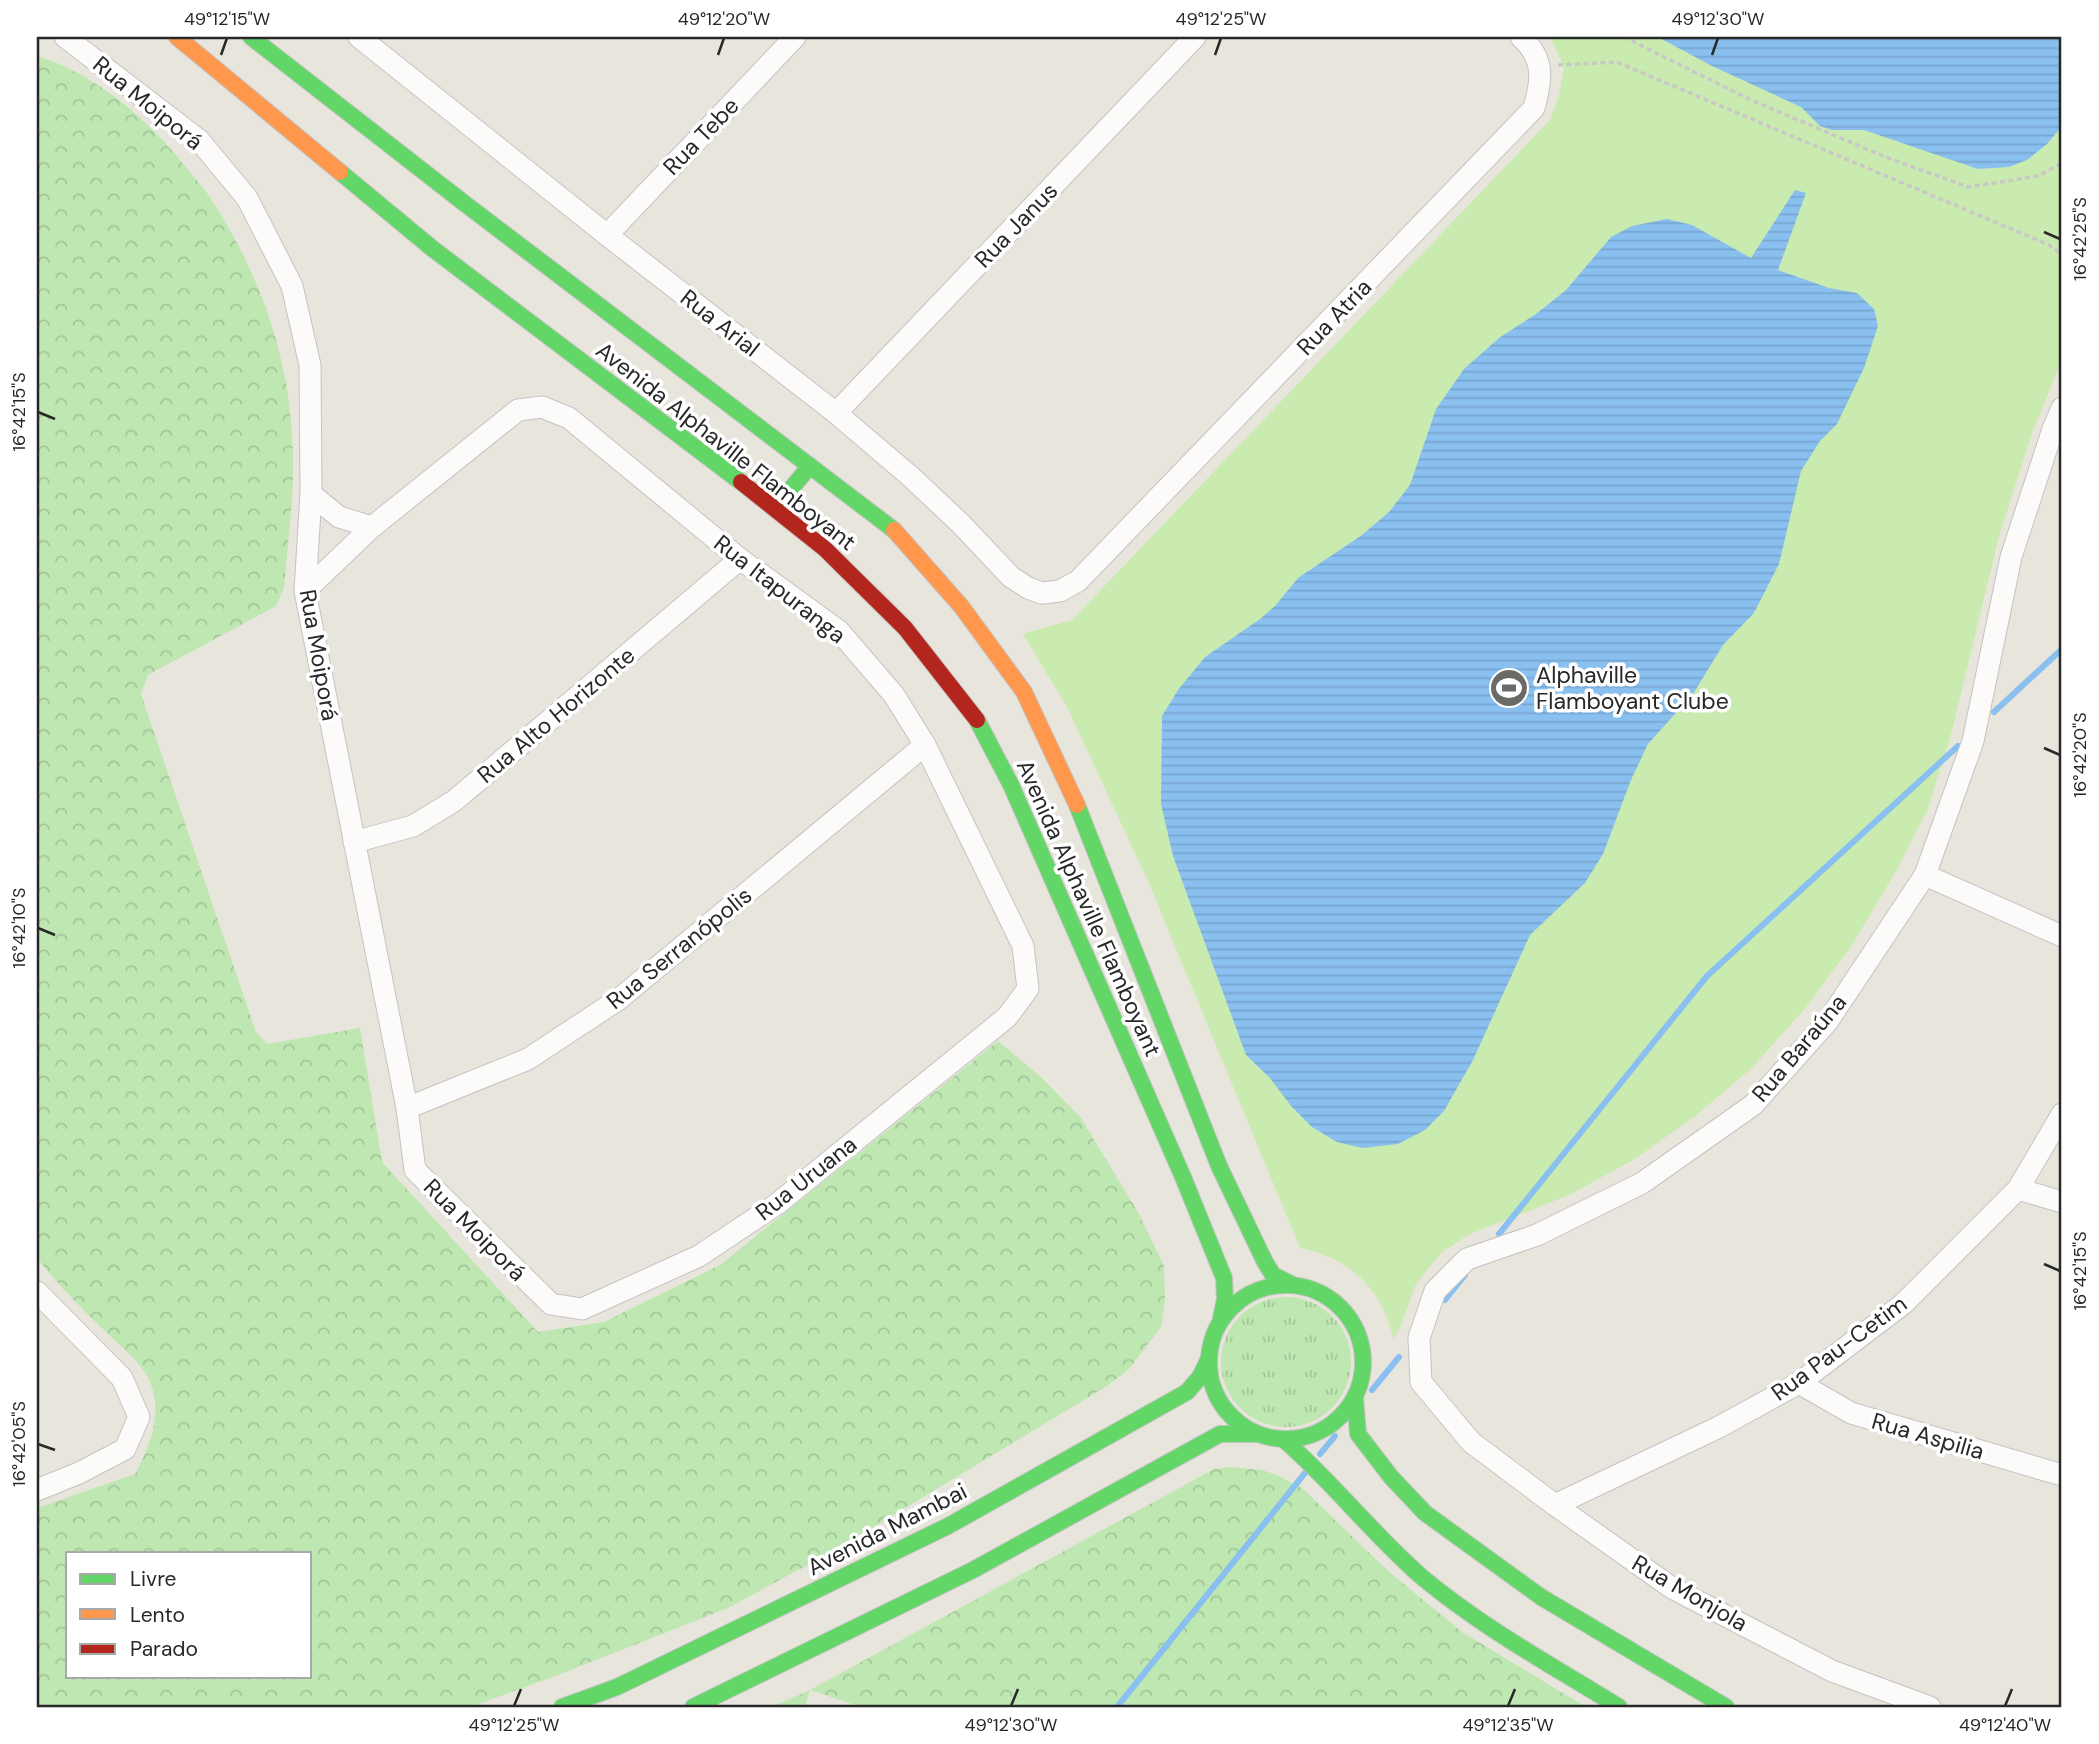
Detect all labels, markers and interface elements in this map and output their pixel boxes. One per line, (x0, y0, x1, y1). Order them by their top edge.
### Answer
text: 49°12'15"W (184, 7, 270, 31)
text: 49°12'20"W (678, 7, 770, 31)
text: 49°12'25"W (1176, 7, 1266, 31)
text: 49°12'30"W (1672, 7, 1764, 31)
street label: Rua Moiporá (87, 49, 209, 157)
street label: Rua Tebe (657, 91, 745, 181)
street label: Rua Janus (968, 176, 1064, 274)
text: 16°42'25"S (2068, 197, 2092, 281)
street label: Rua Atria (1290, 272, 1378, 362)
street label: Rua Arial (674, 283, 766, 363)
street label: Avenida Alphaville Flamboyant (590, 335, 862, 557)
text: 16°42'15"S (7, 372, 31, 452)
street label: Rua Itapuranga (708, 528, 852, 650)
street label: Rua Moiporá (293, 587, 345, 723)
street label: Rua Alto Horizonte (471, 640, 641, 790)
place label: Alphaville Flamboyant Clube (1536, 660, 1729, 716)
sports icon: Alphaville Flamboyant Clube (1488, 667, 1530, 709)
text: 16°42'20"S (2068, 712, 2092, 798)
street label: Avenida Alphaville Flamboyant (1010, 755, 1168, 1061)
street label: Rua Serranópolis (600, 880, 758, 1016)
text: 16°42'10"S (7, 888, 31, 968)
street label: Rua Baraúna (1745, 988, 1853, 1108)
street label: Rua Uruana (749, 1129, 863, 1227)
street label: Rua Moiporá (417, 1172, 533, 1288)
text: 16°42'15"S (2068, 1231, 2092, 1311)
street label: Rua Pau-Cetim (1765, 1289, 1913, 1407)
text: 16°42'05"S (7, 1401, 31, 1487)
street label: Rua Aspilia (1868, 1406, 1988, 1466)
street label: Avenida Mambai (802, 1476, 972, 1582)
street label: Rua Monjola (1627, 1548, 1753, 1638)
legend (66, 1552, 312, 1678)
text: Livre (130, 1565, 177, 1593)
text: Lento (130, 1601, 185, 1629)
text: Parado (130, 1635, 198, 1663)
text: 49°12'25"W (469, 1713, 559, 1737)
text: 49°12'30"W (965, 1713, 1057, 1737)
text: 49°12'35"W (1462, 1713, 1554, 1737)
text: 49°12'40"W (1959, 1713, 2051, 1737)

